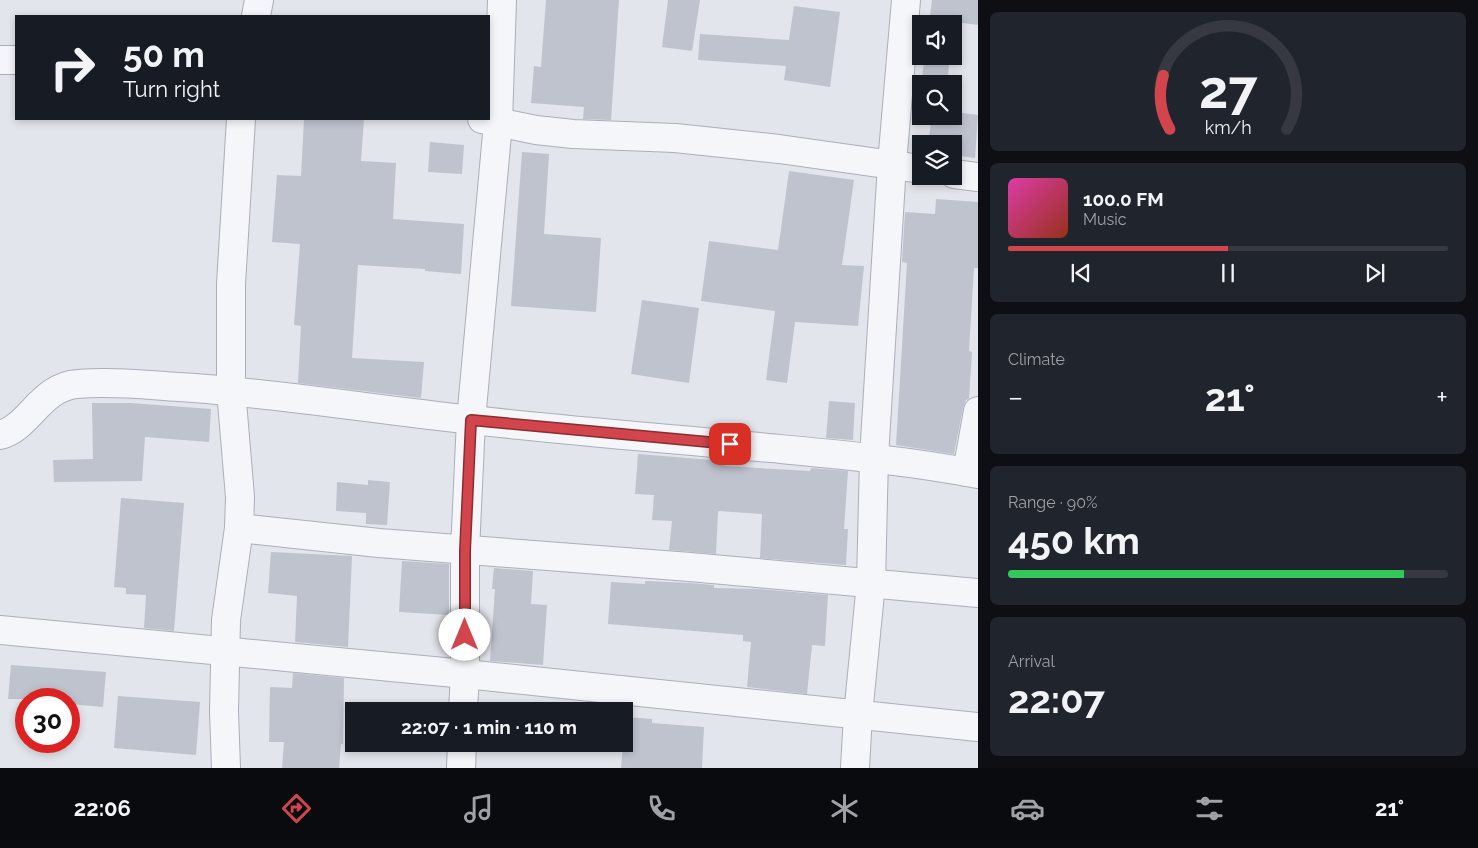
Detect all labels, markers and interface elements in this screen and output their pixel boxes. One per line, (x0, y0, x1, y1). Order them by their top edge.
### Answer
map controls (912, 15, 962, 185)
button: sound (912, 15, 962, 65)
text: 50 m (123, 34, 205, 75)
icon: right (40, 35, 105, 100)
text: 27 (1199, 59, 1258, 120)
button: search (912, 75, 962, 125)
text: Turn right (123, 76, 220, 102)
text: km/h (1204, 117, 1252, 138)
button: layers (912, 135, 962, 185)
text: 100.0 FM (1083, 188, 1164, 210)
text: Music (1083, 210, 1127, 229)
icon: previous (1067, 259, 1095, 287)
icon: pause (1214, 259, 1242, 287)
icon: next (1361, 259, 1389, 287)
text: Climate (1008, 350, 1065, 369)
text: 21° (1205, 375, 1255, 420)
text: − (1008, 381, 1023, 414)
text: + (1436, 381, 1448, 414)
pin (709, 423, 751, 465)
icon: arrive (716, 430, 744, 458)
text: Range · 90% (1008, 493, 1097, 512)
text: 450 km (1008, 518, 1140, 563)
position arrow (438, 608, 490, 660)
text: Arrival (1008, 652, 1055, 671)
text: 22:07 (1008, 677, 1105, 722)
speed limit sign: 30 (15, 688, 80, 753)
text: 22:07 · 1 min · 110 m (401, 716, 577, 738)
icon: directions (279, 791, 314, 826)
icon: music (461, 791, 496, 826)
icon: phone (644, 791, 679, 826)
icon: climate (827, 791, 862, 826)
icon: car (1010, 791, 1045, 826)
icon: filters (1192, 791, 1227, 826)
text: 22:06 (74, 795, 131, 821)
text: 21° (1375, 795, 1404, 821)

